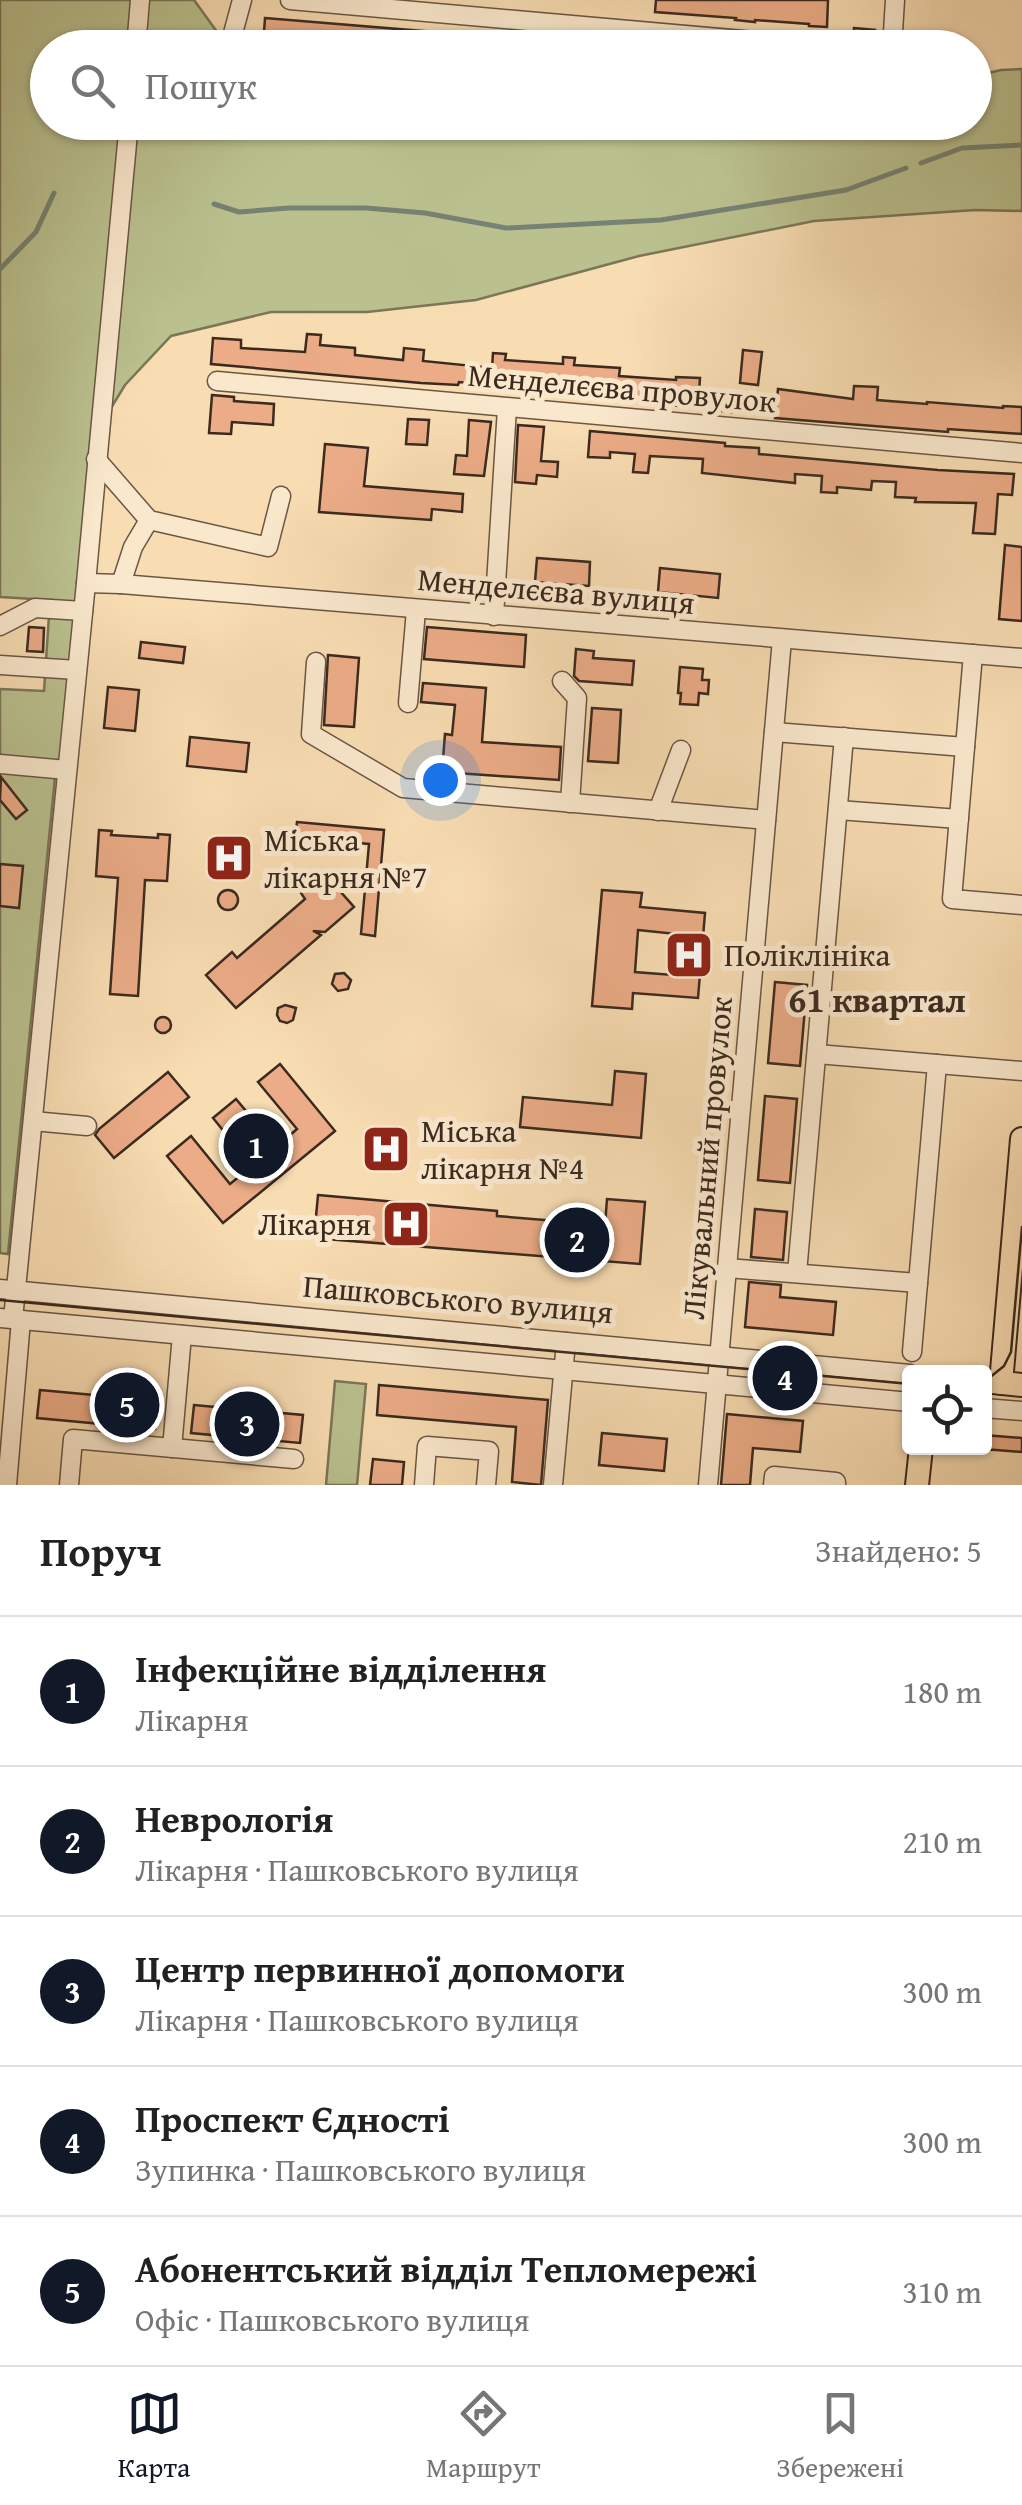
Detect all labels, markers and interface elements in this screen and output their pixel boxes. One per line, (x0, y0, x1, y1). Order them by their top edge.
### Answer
search box (30, 30, 992, 140)
text: Пошук (145, 57, 257, 113)
icon: search (65, 58, 120, 113)
street label: Менделєєва провулок (466, 351, 778, 424)
street label: Менделєєва вулиця (416, 555, 696, 626)
your location (415, 755, 466, 806)
place label: Міська лікарня №7 (264, 816, 427, 900)
hospital icon: Міська лікарня №7 (203, 832, 255, 884)
hospital icon: Поліклініка (663, 929, 715, 981)
place label: Поліклініка (724, 931, 891, 978)
district label: 61 квартал (788, 974, 966, 1025)
street label: Лікувальний провулок (669, 994, 744, 1321)
place label: Міська лікарня №4 (421, 1107, 584, 1191)
pin: 1 (224, 1108, 288, 1184)
hospital icon: Міська лікарня №4 (360, 1123, 412, 1175)
hospital icon: Лікарня (380, 1198, 432, 1250)
place label: Лікарня (258, 1200, 371, 1247)
pin: 2 (544, 1202, 610, 1278)
street label: Пашковського вулиця (301, 1262, 615, 1335)
pin: 4 (752, 1340, 818, 1416)
map controls (902, 1365, 992, 1455)
button: locate (902, 1365, 992, 1455)
pin: 5 (94, 1368, 160, 1442)
pin: 3 (214, 1386, 280, 1462)
text: Поруч (40, 1520, 161, 1581)
text: Знайдено: 5 (815, 1527, 982, 1574)
text: Інфекційне відділення (135, 1640, 546, 1696)
text: 1 (64, 1668, 81, 1715)
text: 180 m (903, 1668, 982, 1715)
text: Лікарня (135, 1696, 248, 1743)
text: Неврологія (135, 1790, 333, 1846)
text: 2 (64, 1818, 81, 1865)
text: 210 m (903, 1818, 982, 1865)
text: Лікарня · Пашковського вулиця (135, 1846, 579, 1893)
text: Центр первинної допомоги (135, 1940, 625, 1996)
text: 3 (64, 1968, 81, 2015)
text: 300 m (903, 1968, 982, 2015)
text: Лікарня · Пашковського вулиця (135, 1996, 579, 2043)
text: Проспект Єдності (135, 2090, 450, 2146)
text: 4 (64, 2118, 81, 2165)
text: 300 m (903, 2118, 982, 2165)
text: Зупинка · Пашковського вулиця (135, 2146, 586, 2193)
text: Абонентський відділ Тепломережі (135, 2240, 757, 2296)
text: 5 (64, 2268, 81, 2315)
text: 310 m (903, 2268, 982, 2315)
text: Офіс · Пашковського вулиця (135, 2296, 529, 2343)
tab: Карта (118, 2386, 190, 2487)
tab: Маршрут (426, 2386, 541, 2487)
tab: Збережені (776, 2386, 904, 2487)

